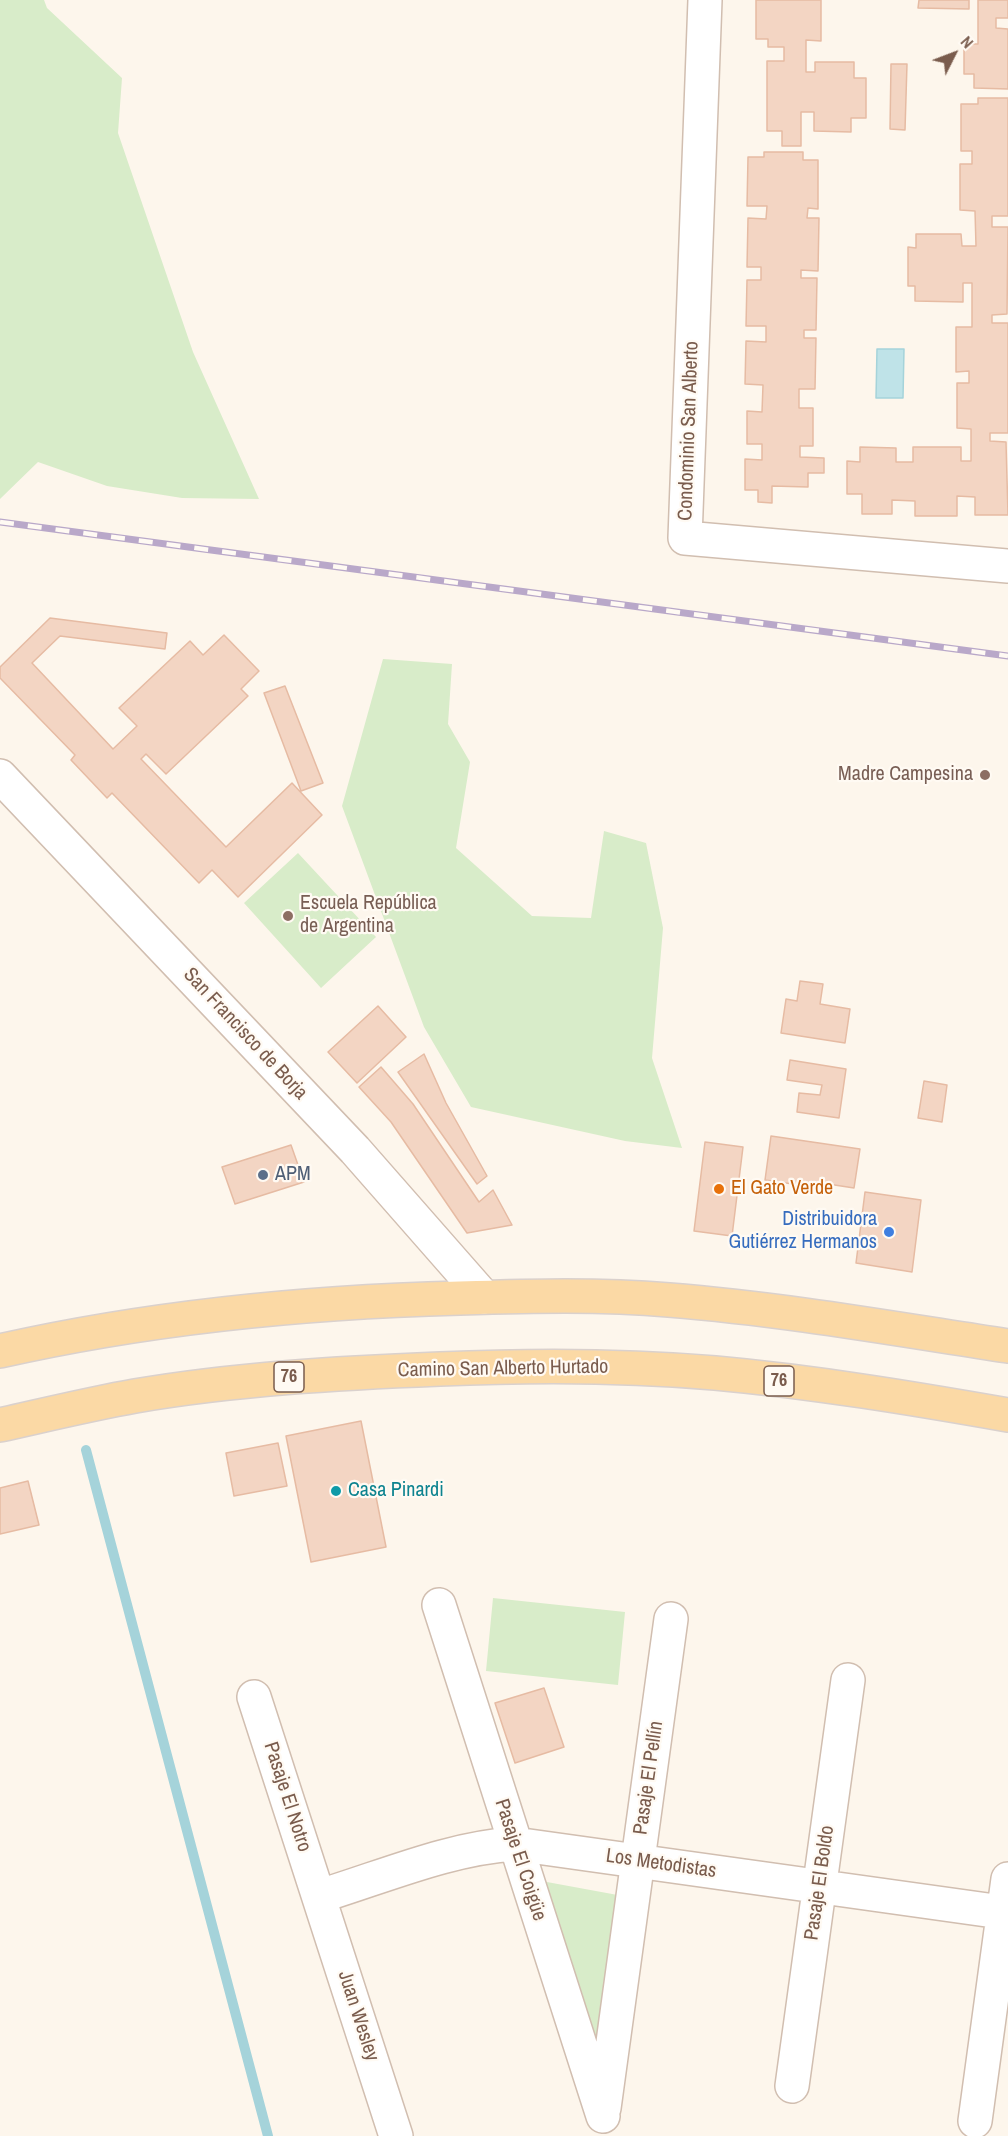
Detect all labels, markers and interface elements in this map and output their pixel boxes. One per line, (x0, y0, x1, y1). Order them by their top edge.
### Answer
north arrow (924, 24, 984, 84)
text: N (956, 31, 979, 53)
street label: Condominio San Alberto (674, 341, 704, 521)
place label: Madre Campesina (838, 763, 973, 787)
marker: Madre Campesina (978, 768, 992, 782)
place label: Escuela República de Argentina (300, 892, 437, 939)
marker: Escuela República de Argentina (281, 909, 295, 923)
street label: San Francisco de Borja (178, 963, 312, 1105)
place label: APM (275, 1163, 311, 1187)
marker: APM (256, 1168, 270, 1182)
place label: El Gato Verde (731, 1177, 833, 1201)
marker: El Gato Verde (712, 1182, 726, 1196)
place label: Distribuidora Gutiérrez Hermanos (728, 1208, 877, 1255)
marker: Distribuidora Gutiérrez Hermanos (882, 1225, 896, 1239)
street label: Camino San Alberto Hurtado (398, 1355, 608, 1383)
road number: 76 (274, 1362, 304, 1392)
road number: 76 (764, 1366, 794, 1396)
place label: Casa Pinardi (348, 1479, 444, 1503)
marker: Casa Pinardi (329, 1484, 343, 1498)
street label: Pasaje El Pellín (629, 1719, 669, 1837)
street label: Pasaje El Notro (258, 1739, 316, 1855)
street label: Pasaje El Coigüe (489, 1796, 551, 1924)
street label: Pasaje El Boldo (800, 1824, 840, 1942)
street label: Los Metodistas (604, 1844, 718, 1884)
street label: Juan Wesley (332, 1968, 384, 2064)

